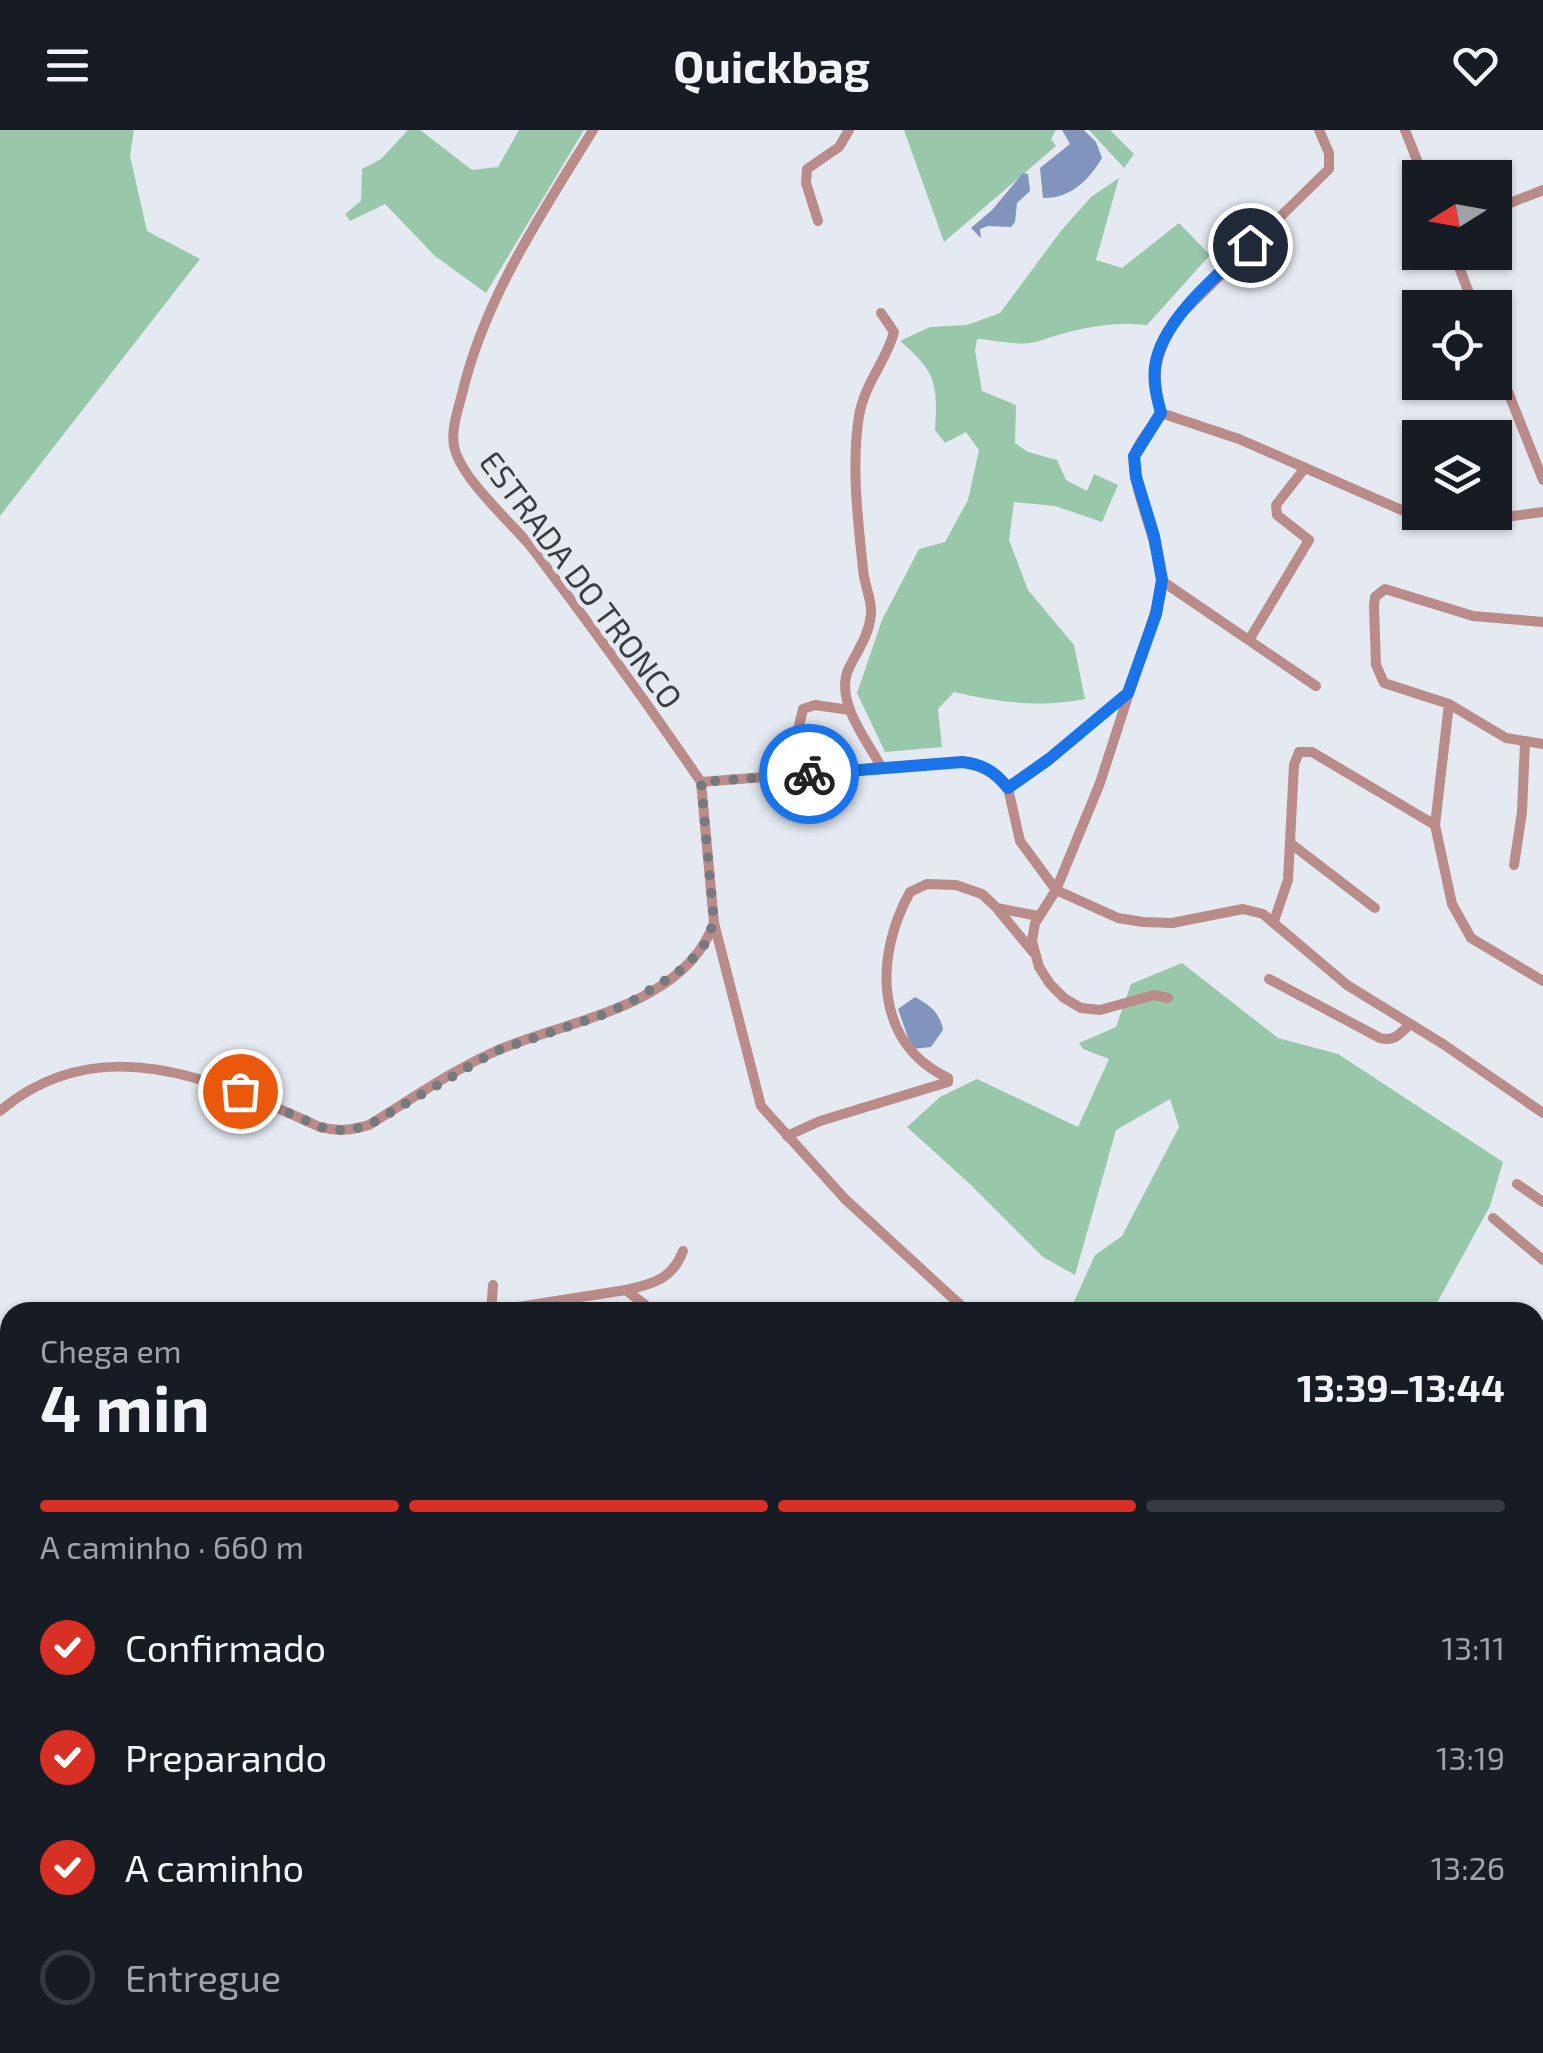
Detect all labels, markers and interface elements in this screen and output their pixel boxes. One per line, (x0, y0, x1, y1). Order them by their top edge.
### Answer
icon: menu (40, 38, 95, 93)
text: Quickbag (673, 38, 870, 92)
icon: heart (1448, 38, 1503, 93)
north arrow (1402, 160, 1512, 270)
map controls (1402, 160, 1512, 530)
pin (1208, 203, 1293, 288)
icon: home (1223, 218, 1278, 273)
button: locate (1402, 290, 1512, 400)
button: layers (1402, 420, 1512, 530)
street label: ESTRADA DO TRONCO (473, 443, 691, 715)
courier (759, 724, 859, 824)
icon: bike (782, 747, 837, 802)
pin (198, 1049, 283, 1134)
icon: bag (213, 1064, 268, 1119)
text: Chega em (40, 1331, 182, 1369)
text: 13:39–13:44 (1297, 1364, 1505, 1410)
text: 4 min (40, 1367, 210, 1445)
text: A caminho · 660 m (40, 1527, 304, 1565)
icon: check (40, 1620, 95, 1675)
text: Confirmado (125, 1624, 326, 1670)
text: 13:11 (1441, 1628, 1505, 1666)
icon: check (40, 1730, 95, 1785)
text: Preparando (125, 1734, 327, 1780)
text: 13:19 (1436, 1738, 1505, 1776)
icon: check (40, 1840, 95, 1895)
text: A caminho (125, 1844, 304, 1890)
text: 13:26 (1431, 1848, 1505, 1886)
text: Entregue (125, 1954, 281, 2000)

